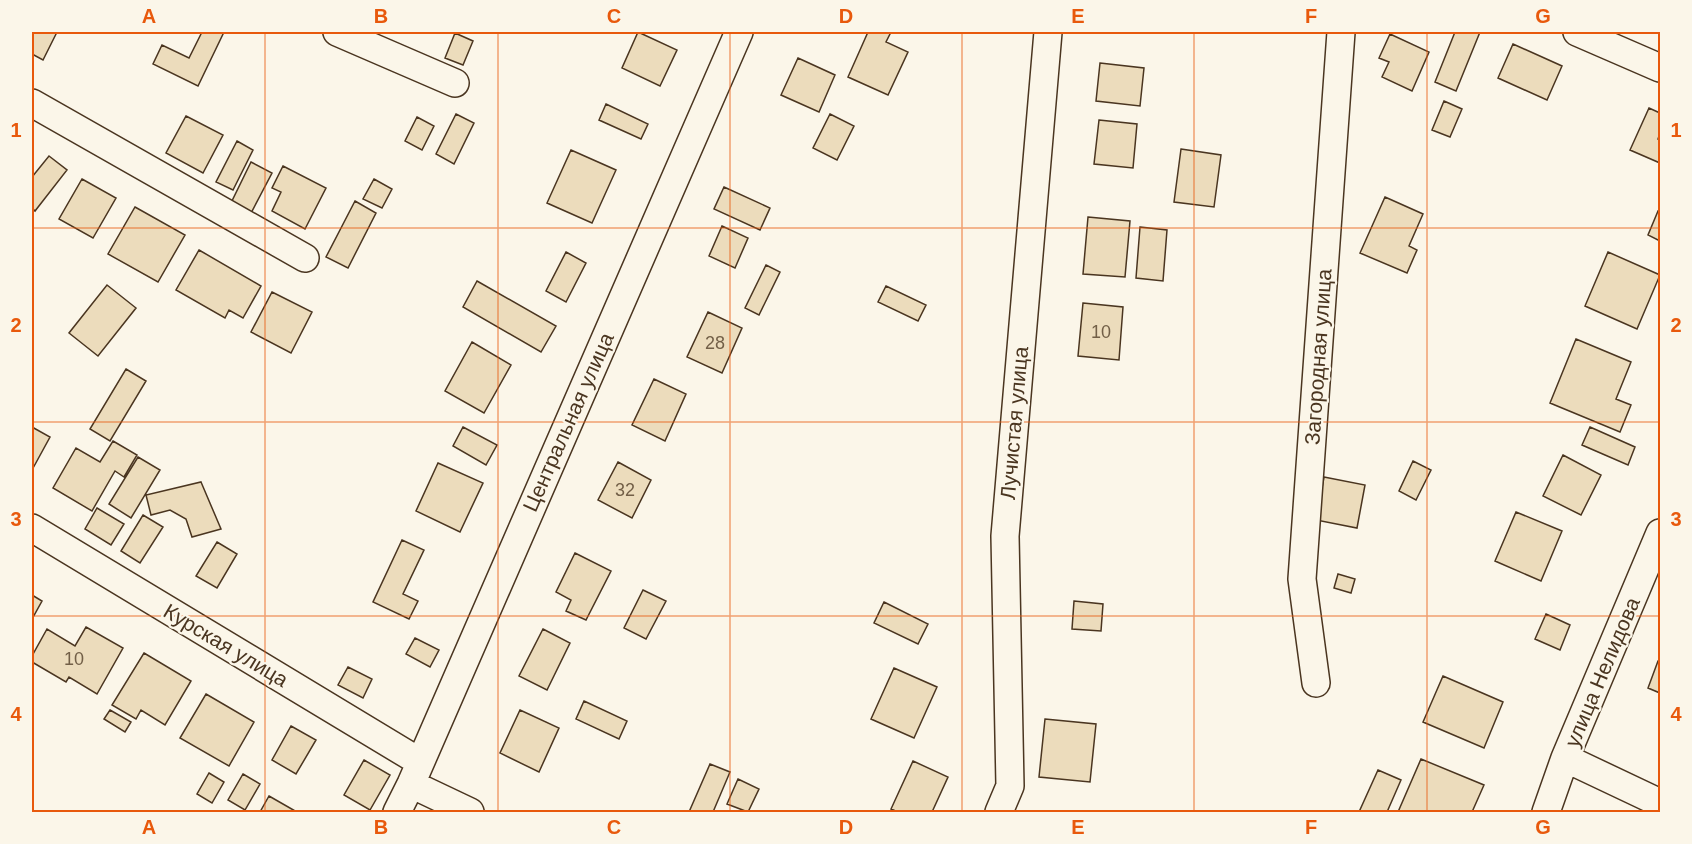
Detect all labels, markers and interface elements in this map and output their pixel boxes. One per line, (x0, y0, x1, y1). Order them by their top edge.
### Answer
text: A (142, 5, 156, 27)
text: B (374, 5, 388, 27)
text: C (607, 5, 621, 27)
text: D (839, 5, 853, 27)
text: E (1071, 5, 1085, 27)
text: F (1305, 5, 1317, 27)
text: G (1535, 5, 1551, 27)
text: 1 (10, 119, 22, 141)
text: 1 (1670, 119, 1682, 141)
street label: Загородная улица (1300, 268, 1336, 446)
text: 2 (10, 314, 22, 336)
text: 2 (1670, 314, 1682, 336)
house number: 10 (1091, 322, 1111, 342)
street label: Центральная улица (518, 329, 618, 515)
house number: 28 (705, 333, 725, 353)
street label: Лучистая улица (996, 345, 1032, 501)
house number: 32 (615, 480, 635, 500)
text: 3 (10, 508, 22, 530)
text: 3 (1670, 508, 1682, 530)
street label: улица Нелидова (1560, 593, 1644, 750)
street label: Курская улица (160, 599, 293, 691)
house number: 10 (64, 649, 84, 669)
text: 4 (10, 703, 22, 725)
text: 4 (1670, 703, 1682, 725)
text: A (142, 816, 156, 838)
text: B (374, 816, 388, 838)
text: C (607, 816, 621, 838)
text: D (839, 816, 853, 838)
text: E (1071, 816, 1085, 838)
text: F (1305, 816, 1317, 838)
text: G (1535, 816, 1551, 838)

